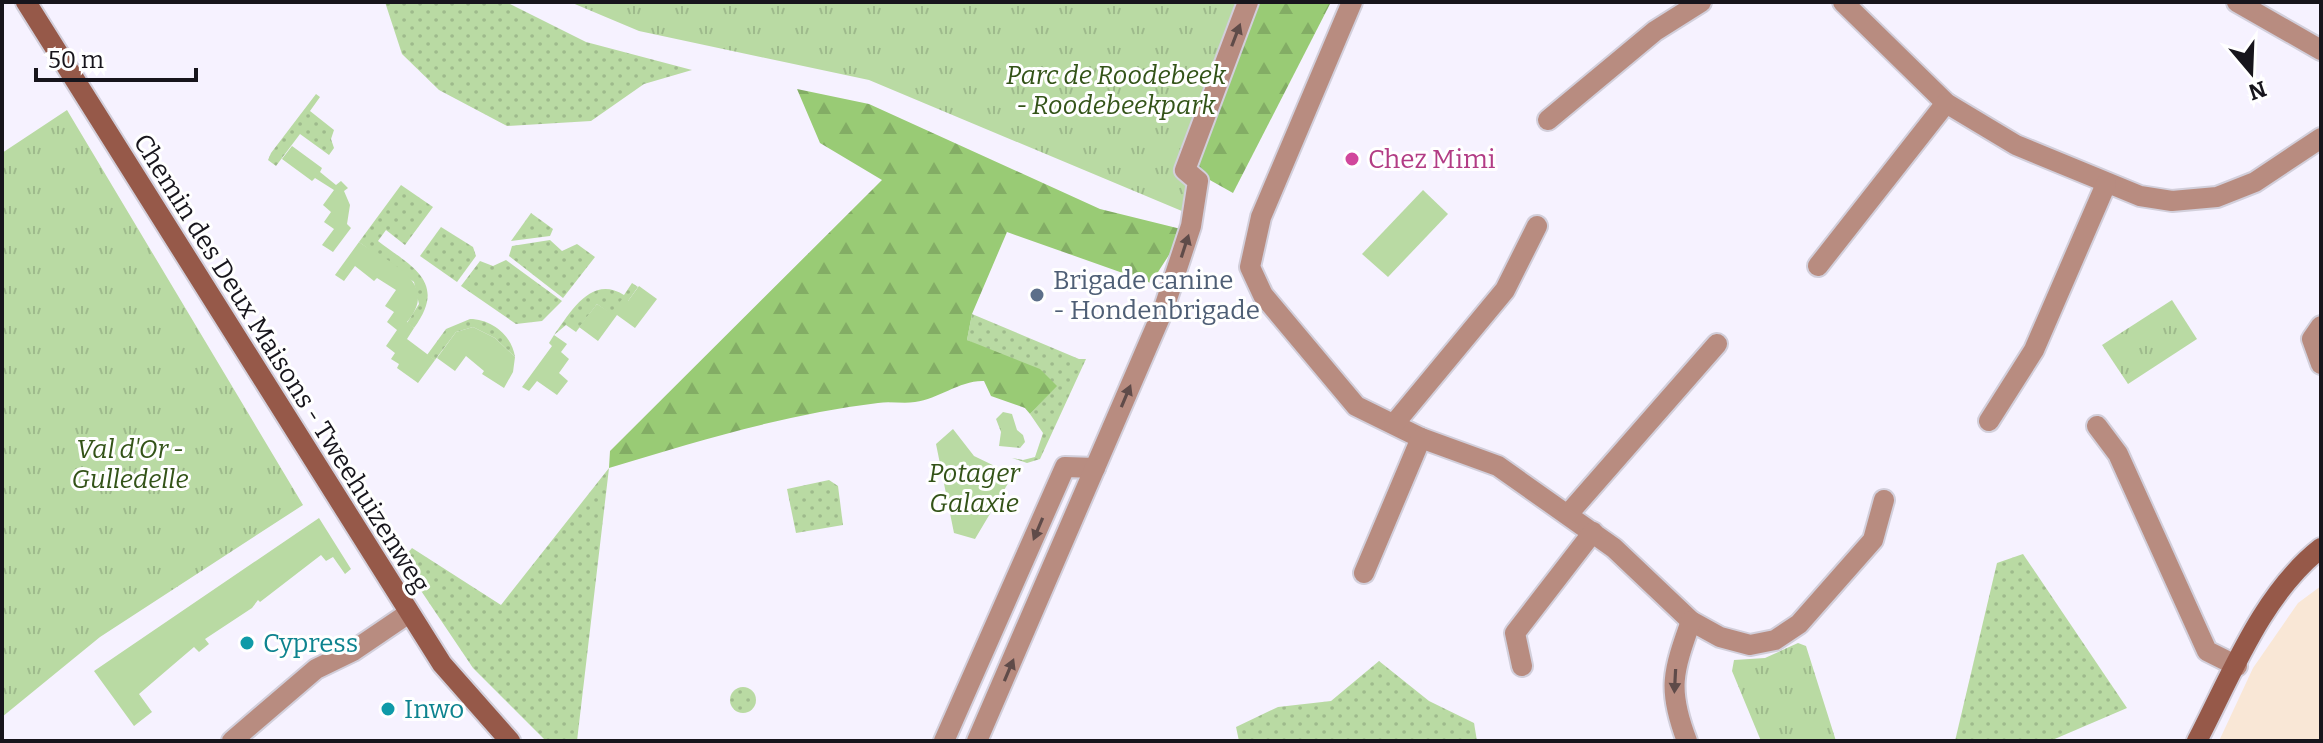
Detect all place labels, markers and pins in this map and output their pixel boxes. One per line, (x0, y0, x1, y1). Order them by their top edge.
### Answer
place label: Chez Mimi (1368, 144, 1496, 175)
marker: Chez Mimi (1343, 150, 1361, 168)
place label: Brigade canine - Hondenbrigade (1053, 265, 1260, 326)
marker: Brigade canine - Hondenbrigade (1028, 286, 1046, 304)
place label: Cypress (263, 628, 358, 659)
marker: Cypress (238, 634, 256, 652)
place label: Inwo (404, 694, 464, 725)
marker: Inwo (379, 700, 397, 718)

